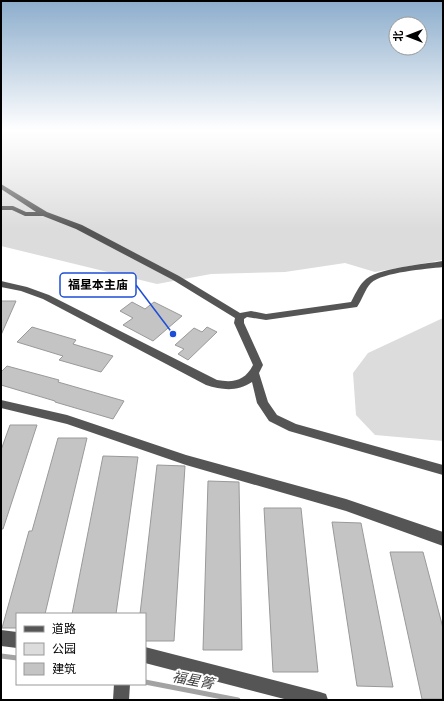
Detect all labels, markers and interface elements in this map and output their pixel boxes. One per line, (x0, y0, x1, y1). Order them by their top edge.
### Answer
north arrow (388, 16, 428, 56)
text: 北 (392, 31, 404, 42)
callout: 福星本主庙 (60, 273, 136, 297)
text: 福星本主庙 (68, 278, 128, 292)
legend (16, 613, 146, 685)
text: 道路 (52, 622, 76, 636)
text: 公园 (52, 642, 76, 656)
text: 建筑 (52, 662, 76, 676)
water label: 福星箐 (171, 668, 217, 692)

